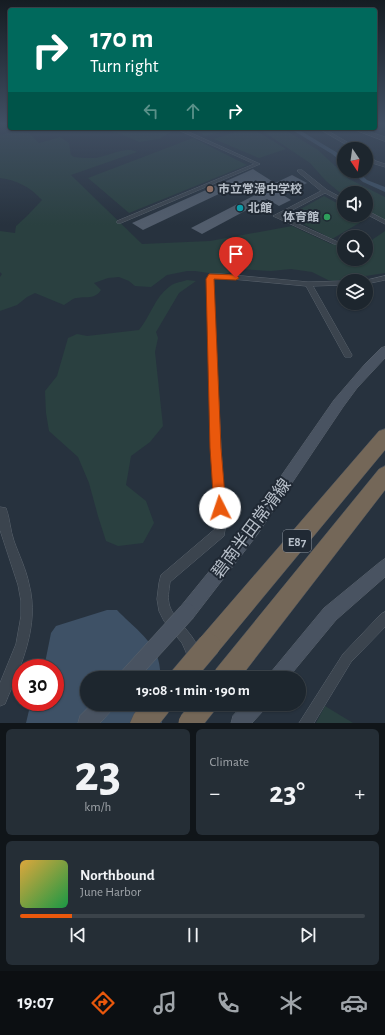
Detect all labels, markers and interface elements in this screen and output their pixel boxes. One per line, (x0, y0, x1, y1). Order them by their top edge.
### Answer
icon: right (24, 24, 76, 76)
text: 170 m (90, 25, 154, 53)
text: Turn right (90, 58, 159, 76)
icon: left (140, 100, 162, 122)
icon: ahead (182, 100, 204, 122)
icon: right (224, 100, 246, 122)
north arrow (337, 142, 373, 178)
map controls (337, 142, 373, 310)
place label: 市立常滑中学校 (218, 182, 302, 195)
marker: 市立常滑中学校 (205, 184, 215, 194)
button: sound (337, 186, 373, 222)
place label: 北館 (248, 202, 272, 214)
marker: 北館 (235, 203, 245, 213)
place label: 体育館 (283, 210, 319, 223)
marker: 体育館 (322, 212, 332, 222)
button: search (337, 230, 373, 266)
pin (219, 237, 253, 278)
icon: arrive (225, 243, 247, 265)
button: layers (337, 274, 373, 310)
street label: 碧南半田常滑線 (208, 475, 294, 581)
position arrow (199, 487, 241, 529)
road number: E87 (283, 530, 311, 552)
speed limit sign: 30 (12, 659, 64, 711)
text: 19:08 · 1 min · 190 m (136, 683, 250, 698)
text: 23 (74, 748, 121, 800)
text: Climate (210, 756, 249, 769)
text: 23° (269, 778, 305, 808)
text: − (210, 782, 220, 804)
text: + (354, 782, 365, 804)
text: km/h (84, 801, 111, 814)
text: Northbound (80, 868, 155, 883)
text: June Harbor (80, 886, 141, 899)
icon: previous (67, 924, 89, 946)
icon: pause (182, 924, 204, 946)
icon: next (297, 924, 319, 946)
icon: directions (89, 989, 117, 1017)
icon: music (151, 989, 179, 1017)
icon: phone (214, 989, 242, 1017)
icon: climate (277, 989, 305, 1017)
icon: car (340, 989, 368, 1017)
text: 19:07 (17, 994, 54, 1012)

